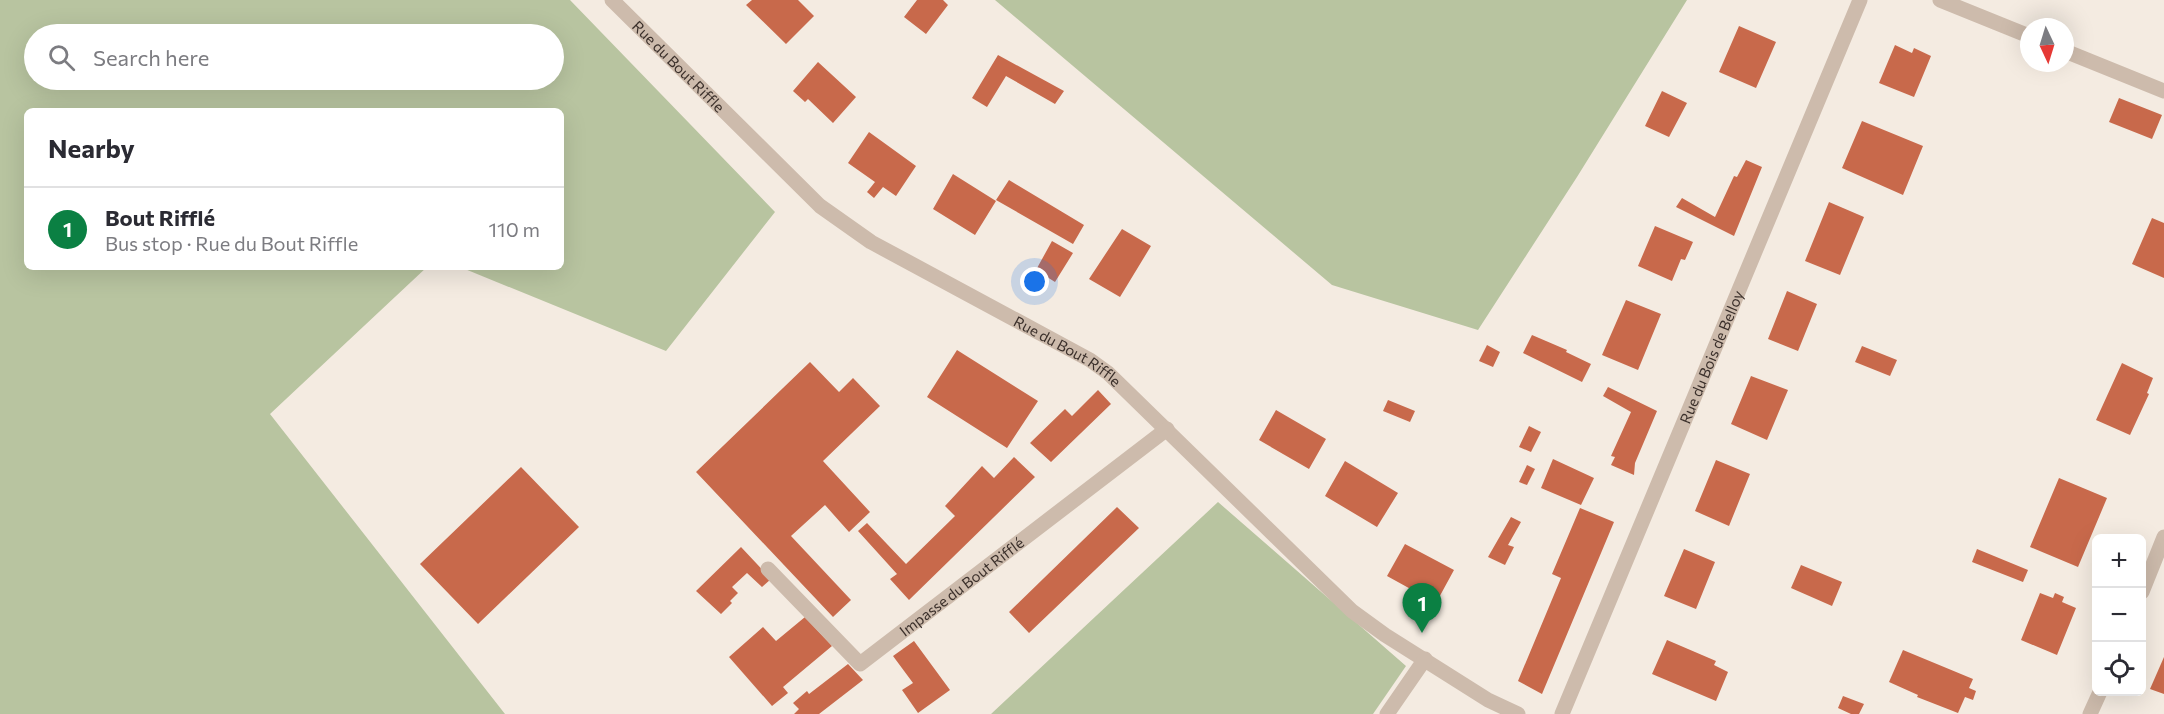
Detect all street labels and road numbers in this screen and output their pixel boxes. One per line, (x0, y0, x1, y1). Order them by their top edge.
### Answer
street label: Rue du Bout Riffle (629, 17, 729, 116)
street label: Rue du Bois de Belloy (1675, 287, 1747, 426)
street label: Rue du Bout Riffle (1011, 312, 1125, 390)
street label: Impasse du Bout Rifflé (896, 533, 1027, 640)

